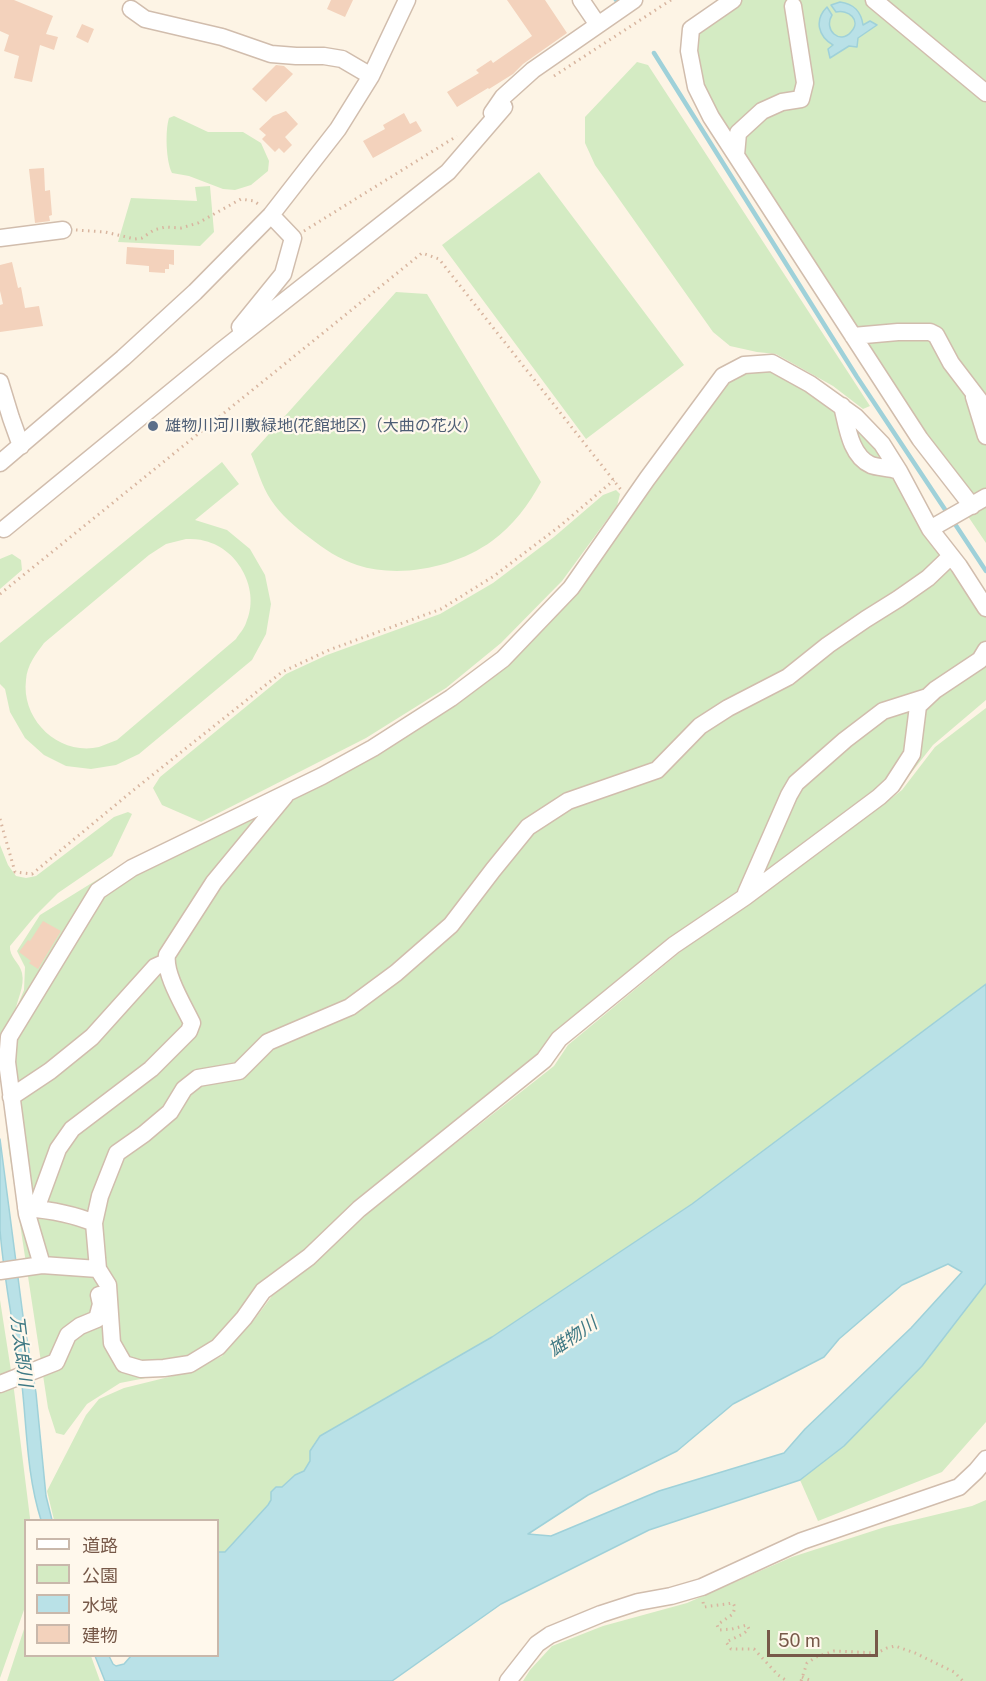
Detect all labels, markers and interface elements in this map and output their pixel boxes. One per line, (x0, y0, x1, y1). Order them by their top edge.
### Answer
place label: 雄物川河川敷緑地(花館地区)（大曲の花火） (165, 416, 479, 436)
marker: 雄物川河川敷緑地(花館地区)（大曲の花火） (146, 419, 160, 433)
water label: 雄物川 (545, 1313, 601, 1361)
water label: 万太郎川 (6, 1314, 36, 1388)
legend (24, 1519, 219, 1657)
text: 道路 (82, 1535, 118, 1556)
text: 公園 (82, 1565, 118, 1586)
text: 水域 (82, 1595, 118, 1616)
scale bar (770, 1618, 881, 1656)
text: 建物 (82, 1625, 118, 1646)
text: 50 m (778, 1630, 821, 1651)

